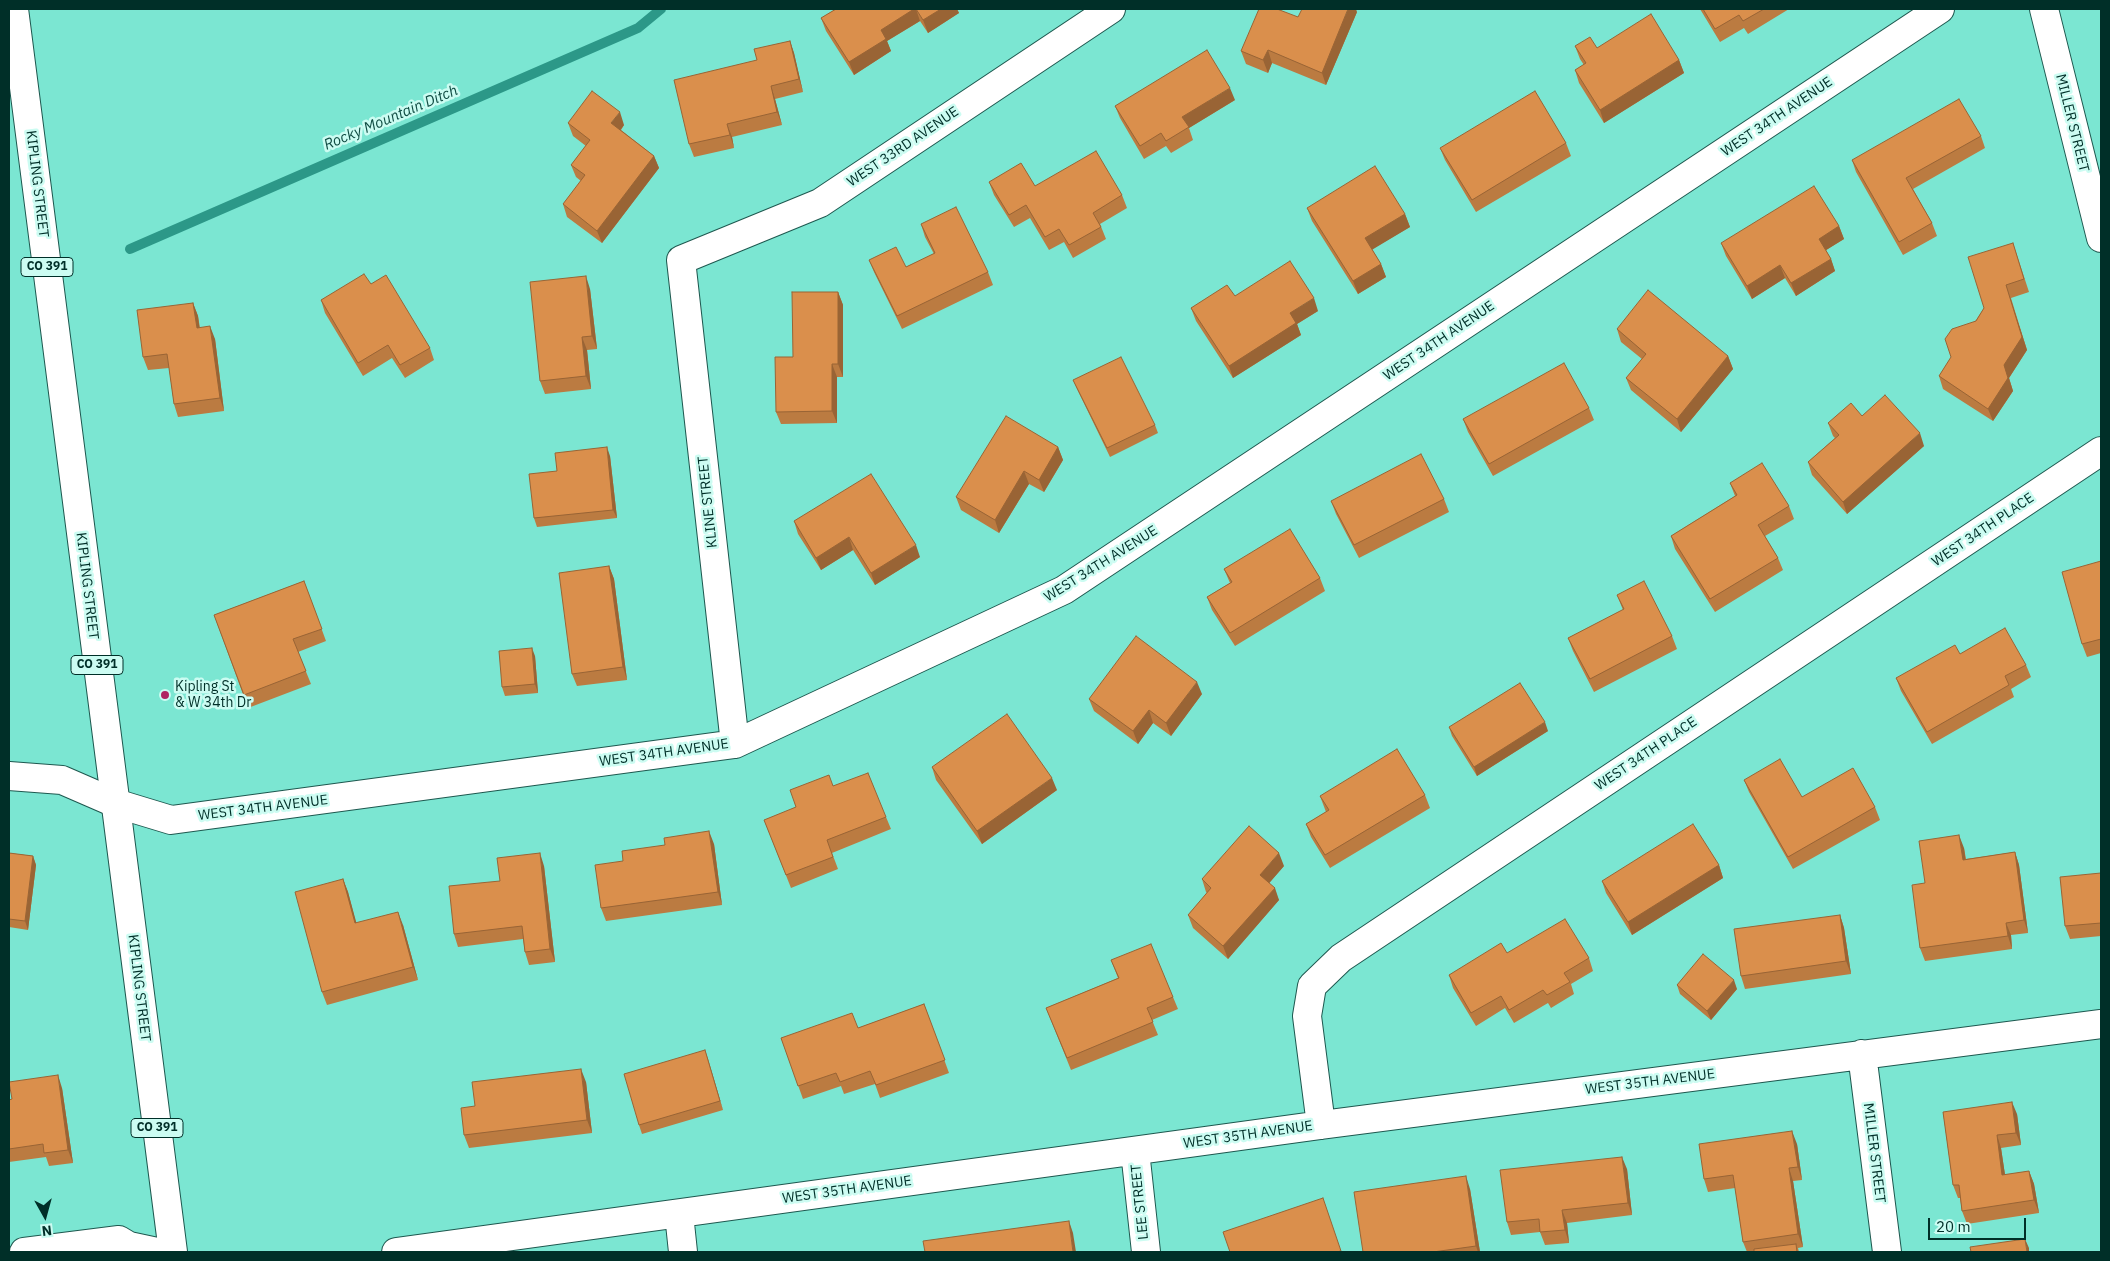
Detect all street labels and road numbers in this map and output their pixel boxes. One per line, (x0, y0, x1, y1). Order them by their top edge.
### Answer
street label: MILLER STREET (2052, 72, 2092, 174)
street label: WEST 34TH AVENUE (1718, 74, 1836, 160)
street label: WEST 33RD AVENUE (844, 103, 962, 191)
street label: KIPLING STREET (22, 129, 52, 239)
road number: CO 391 (21, 258, 73, 276)
street label: WEST 34TH AVENUE (1380, 298, 1498, 384)
street label: KLINE STREET (695, 455, 721, 549)
street label: WEST 34TH PLACE (1929, 490, 2037, 570)
street label: WEST 34TH AVENUE (1041, 522, 1161, 606)
street label: KIPLING STREET (72, 531, 102, 641)
road number: CO 391 (71, 656, 123, 674)
street label: WEST 34TH PLACE (1592, 714, 1700, 794)
street label: WEST 34TH AVENUE (598, 736, 730, 770)
street label: WEST 34TH AVENUE (197, 792, 329, 824)
street label: KIPLING STREET (124, 933, 154, 1043)
street label: WEST 35TH AVENUE (1584, 1066, 1716, 1098)
street label: MILLER STREET (1860, 1102, 1888, 1204)
road number: CO 391 (131, 1118, 183, 1138)
street label: WEST 35TH AVENUE (1182, 1118, 1314, 1152)
street label: LEE STREET (1128, 1163, 1152, 1241)
street label: WEST 35TH AVENUE (781, 1173, 913, 1207)

